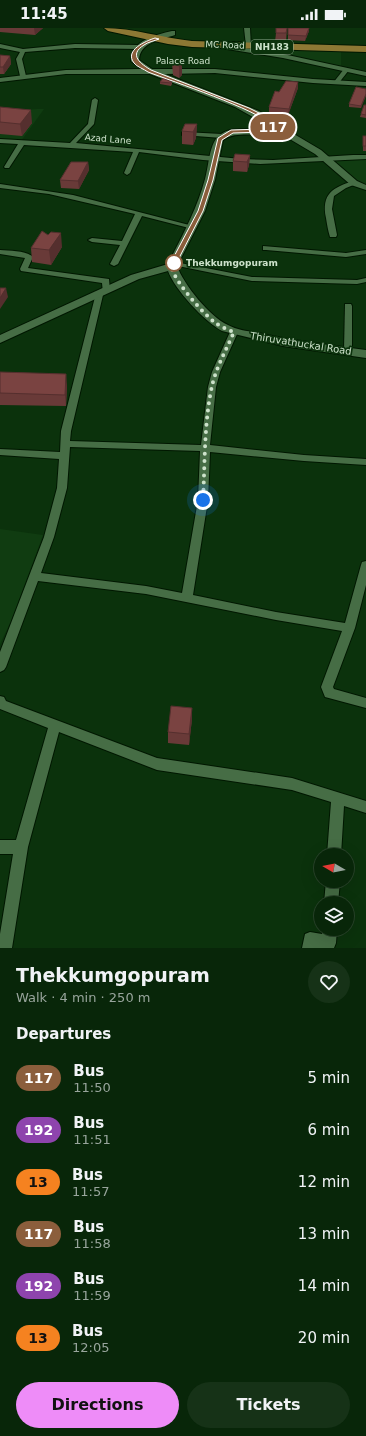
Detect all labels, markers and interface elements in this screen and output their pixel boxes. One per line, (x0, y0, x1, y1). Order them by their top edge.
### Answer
text: 11:45 (20, 5, 68, 23)
street label: MC Road (205, 39, 245, 51)
road number: NH183 (251, 40, 293, 54)
street label: Palace Road (156, 56, 210, 66)
line badge: 117 (250, 114, 296, 140)
text: 117 (258, 119, 288, 135)
street label: Azad Lane (84, 132, 132, 146)
marker: Thekkumgopuram (165, 254, 183, 272)
place label: Thekkumgopuram (186, 258, 278, 268)
street label: Thiruvathuckal Road (248, 330, 352, 357)
your location (193, 490, 213, 510)
north arrow (314, 848, 354, 888)
map controls (314, 848, 354, 936)
button: layers (314, 896, 354, 936)
button: heart (308, 961, 350, 1003)
text: Thekkumgopuram (16, 964, 210, 986)
text: Walk · 4 min · 250 m (16, 990, 150, 1005)
text: Departures (16, 1025, 111, 1043)
text: Bus (73, 1062, 104, 1080)
text: 5 min (307, 1069, 350, 1087)
text: 117 (24, 1070, 53, 1086)
text: 11:50 (73, 1080, 111, 1095)
text: Bus (73, 1114, 104, 1132)
text: 6 min (307, 1121, 350, 1139)
text: 192 (24, 1122, 53, 1138)
text: 11:51 (73, 1132, 111, 1147)
text: Bus (72, 1166, 103, 1184)
text: 12 min (298, 1173, 350, 1191)
text: 13 (28, 1174, 48, 1190)
text: 11:57 (72, 1184, 109, 1199)
text: Bus (73, 1218, 104, 1236)
text: 13 min (298, 1225, 350, 1243)
text: 117 (24, 1226, 53, 1242)
text: 11:58 (73, 1236, 111, 1251)
text: Bus (73, 1270, 104, 1288)
text: 14 min (298, 1277, 350, 1295)
text: 192 (24, 1278, 53, 1294)
text: 11:59 (73, 1288, 111, 1303)
text: Bus (72, 1322, 103, 1340)
text: 20 min (298, 1329, 350, 1347)
text: 13 (28, 1330, 48, 1346)
text: 12:05 (72, 1340, 109, 1355)
button: Directions (16, 1382, 179, 1428)
button: Tickets (187, 1382, 350, 1428)

